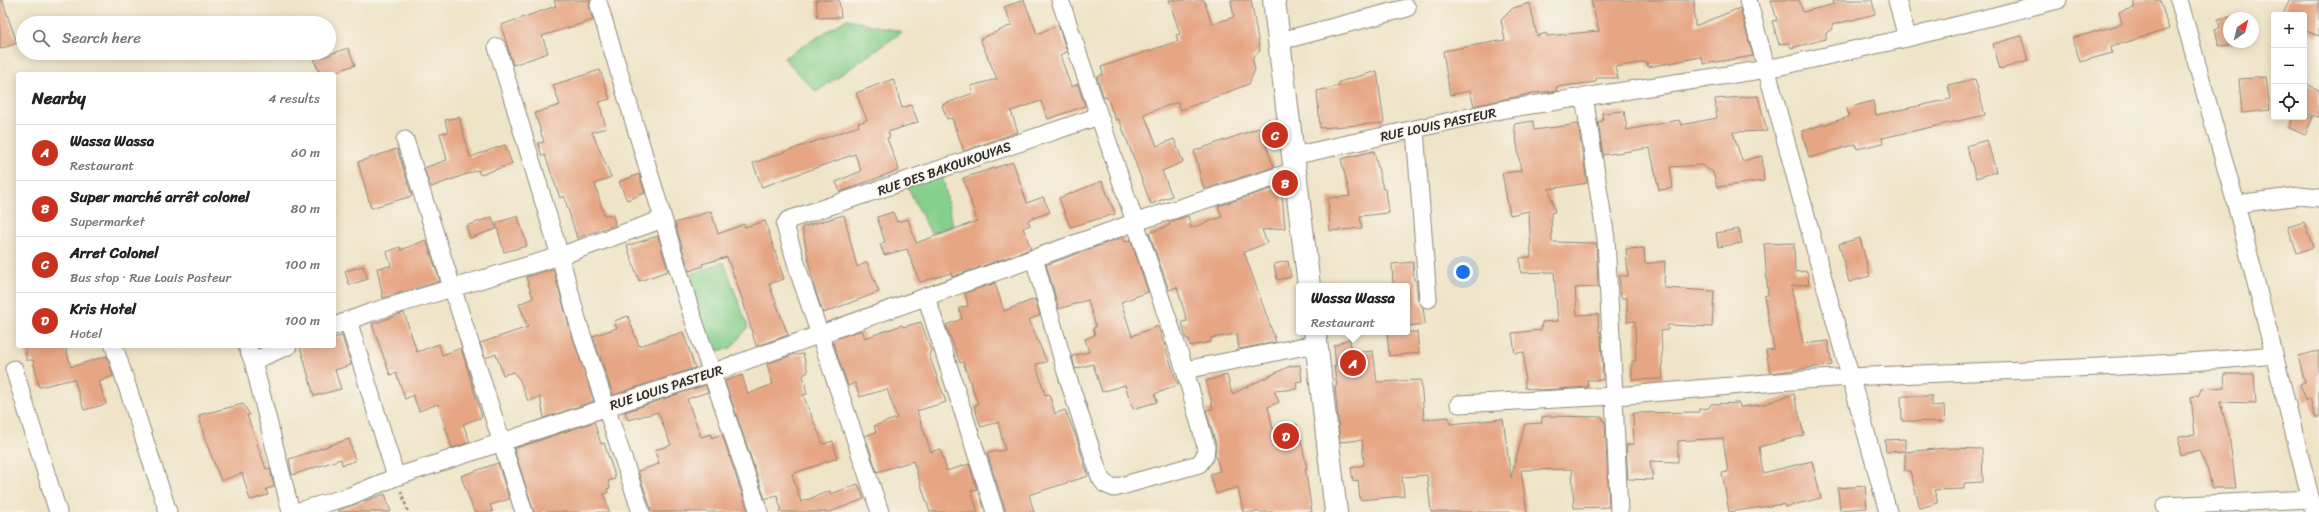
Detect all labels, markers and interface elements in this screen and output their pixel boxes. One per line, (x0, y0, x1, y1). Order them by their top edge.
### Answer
north arrow (2223, 12, 2259, 48)
map controls (2271, 12, 2307, 120)
button: + (2271, 12, 2307, 48)
search box (16, 16, 336, 60)
text: Search here (62, 25, 141, 51)
icon: search (30, 27, 52, 49)
button: − (2271, 48, 2307, 84)
text: Nearby (32, 83, 86, 113)
button: locate (2271, 84, 2307, 120)
text: 4 results (268, 87, 320, 110)
street label: RUE LOUIS PASTEUR (1378, 101, 1498, 148)
pin: C (1262, 120, 1288, 150)
text: Wassa Wassa (70, 128, 154, 154)
street label: RUE DES BAKOUKOUYAS (874, 135, 1014, 202)
text: A (41, 141, 49, 164)
text: 60 m (291, 141, 320, 164)
text: Restaurant (70, 154, 134, 177)
pin: B (1272, 168, 1298, 198)
text: Super marché arrêt colonel (70, 184, 249, 210)
text: B (41, 197, 49, 220)
text: 80 m (291, 197, 320, 220)
text: Supermarket (70, 210, 145, 233)
text: Arret Colonel (70, 240, 159, 266)
text: C (41, 253, 49, 276)
text: 100 m (285, 253, 320, 276)
your location (1453, 262, 1473, 282)
text: Bus stop · Rue Louis Pasteur (70, 266, 231, 289)
popup (1296, 283, 1410, 335)
text: Wassa Wassa (1311, 285, 1395, 311)
text: Kris Hotel (70, 296, 136, 322)
text: D (41, 309, 49, 332)
text: 100 m (285, 309, 320, 332)
text: Restaurant (1311, 311, 1375, 334)
text: Hotel (70, 322, 102, 345)
pin: A (1340, 348, 1366, 378)
street label: RUE LOUIS PASTEUR (607, 358, 726, 417)
pin: D (1273, 421, 1299, 451)

